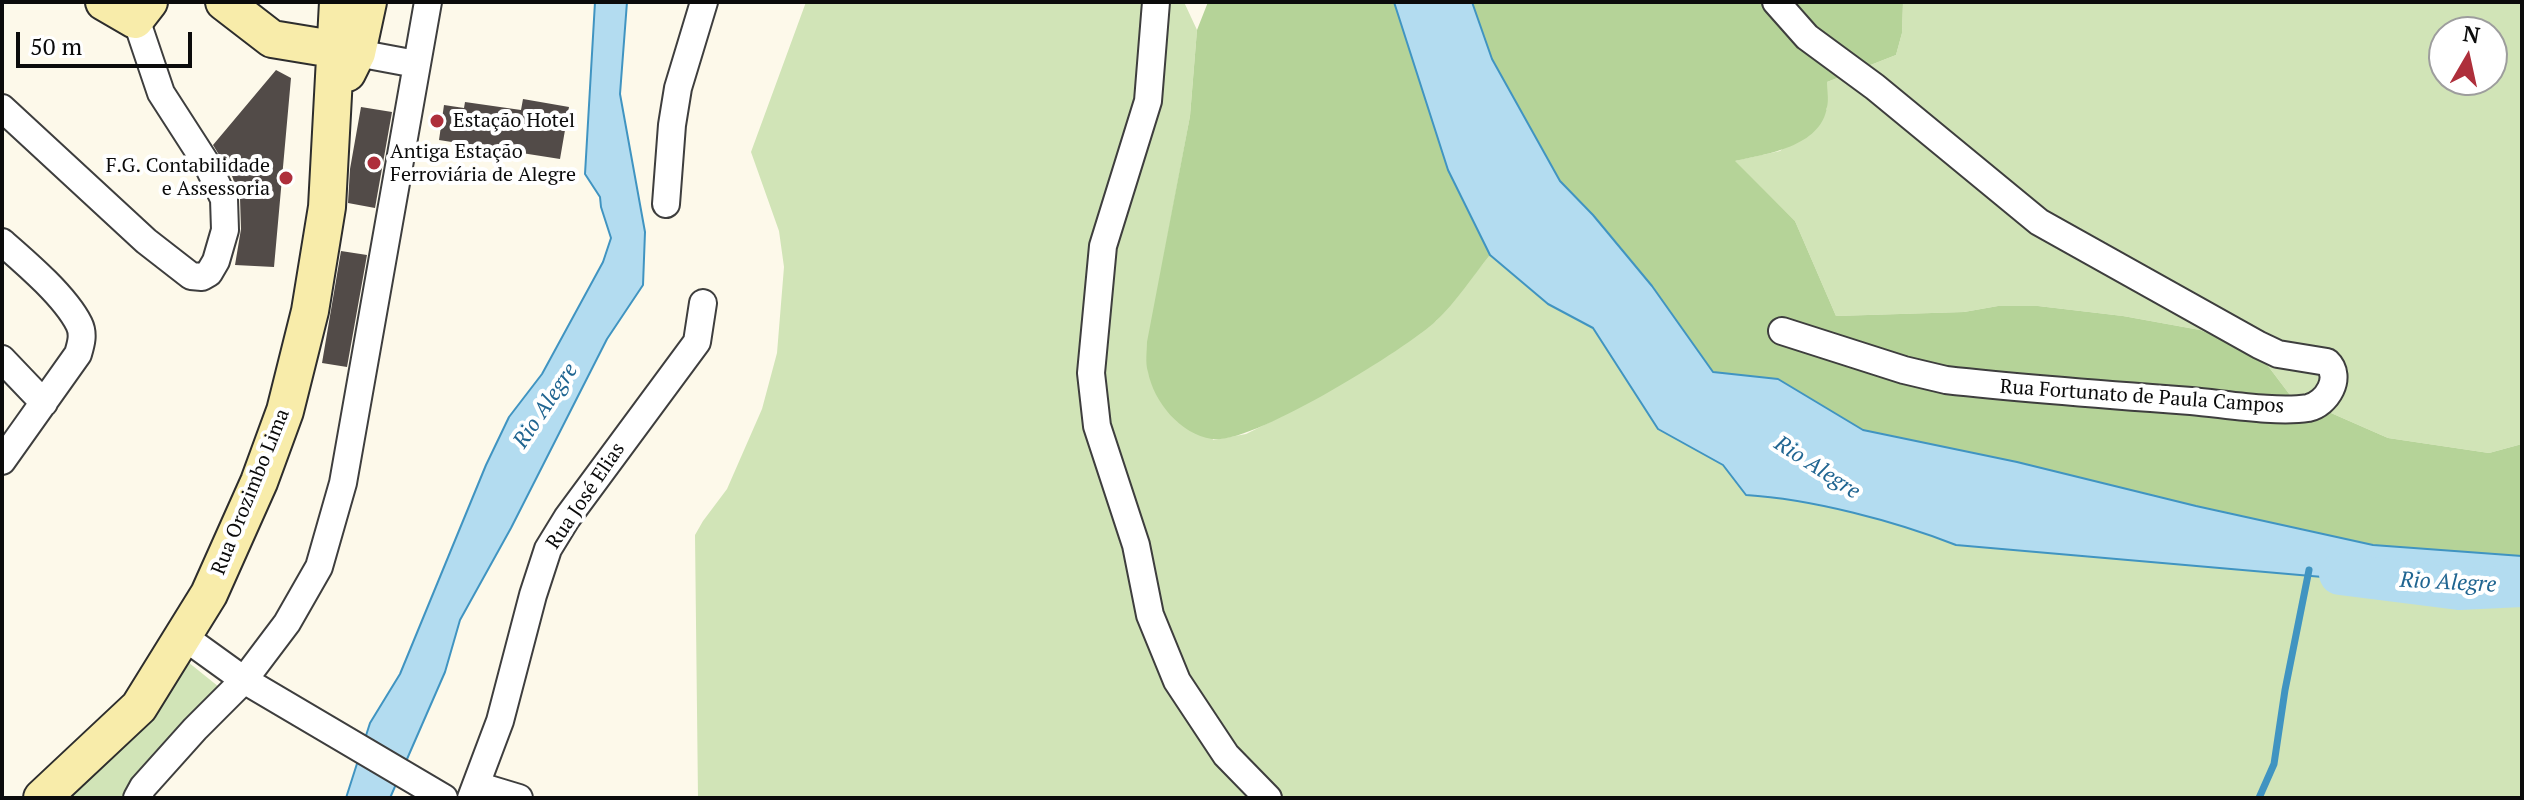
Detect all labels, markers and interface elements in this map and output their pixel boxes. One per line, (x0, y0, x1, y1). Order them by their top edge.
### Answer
scale bar (20, 16, 196, 66)
north arrow (2428, 16, 2508, 96)
text: N (2461, 18, 2482, 49)
text: 50 m (30, 30, 82, 62)
place label: Estação Hotel (453, 109, 575, 133)
marker: Estação Hotel (428, 112, 446, 130)
place label: Antiga Estação Ferroviária de Alegre (390, 140, 576, 187)
place label: F.G. Contabilidade e Assessoria (106, 154, 270, 201)
marker: Antiga Estação Ferroviária de Alegre (365, 154, 383, 172)
marker: F.G. Contabilidade e Assessoria (277, 169, 295, 187)
water label: Rio Alegre (508, 359, 584, 453)
street label: Rua Fortunato de Paula Campos (1999, 375, 2285, 419)
street label: Rua Orozimbo Lima (207, 406, 295, 578)
water label: Rio Alegre (1769, 431, 1865, 505)
street label: Rua José Elias (542, 438, 630, 554)
water label: Rio Alegre (2399, 567, 2497, 599)

